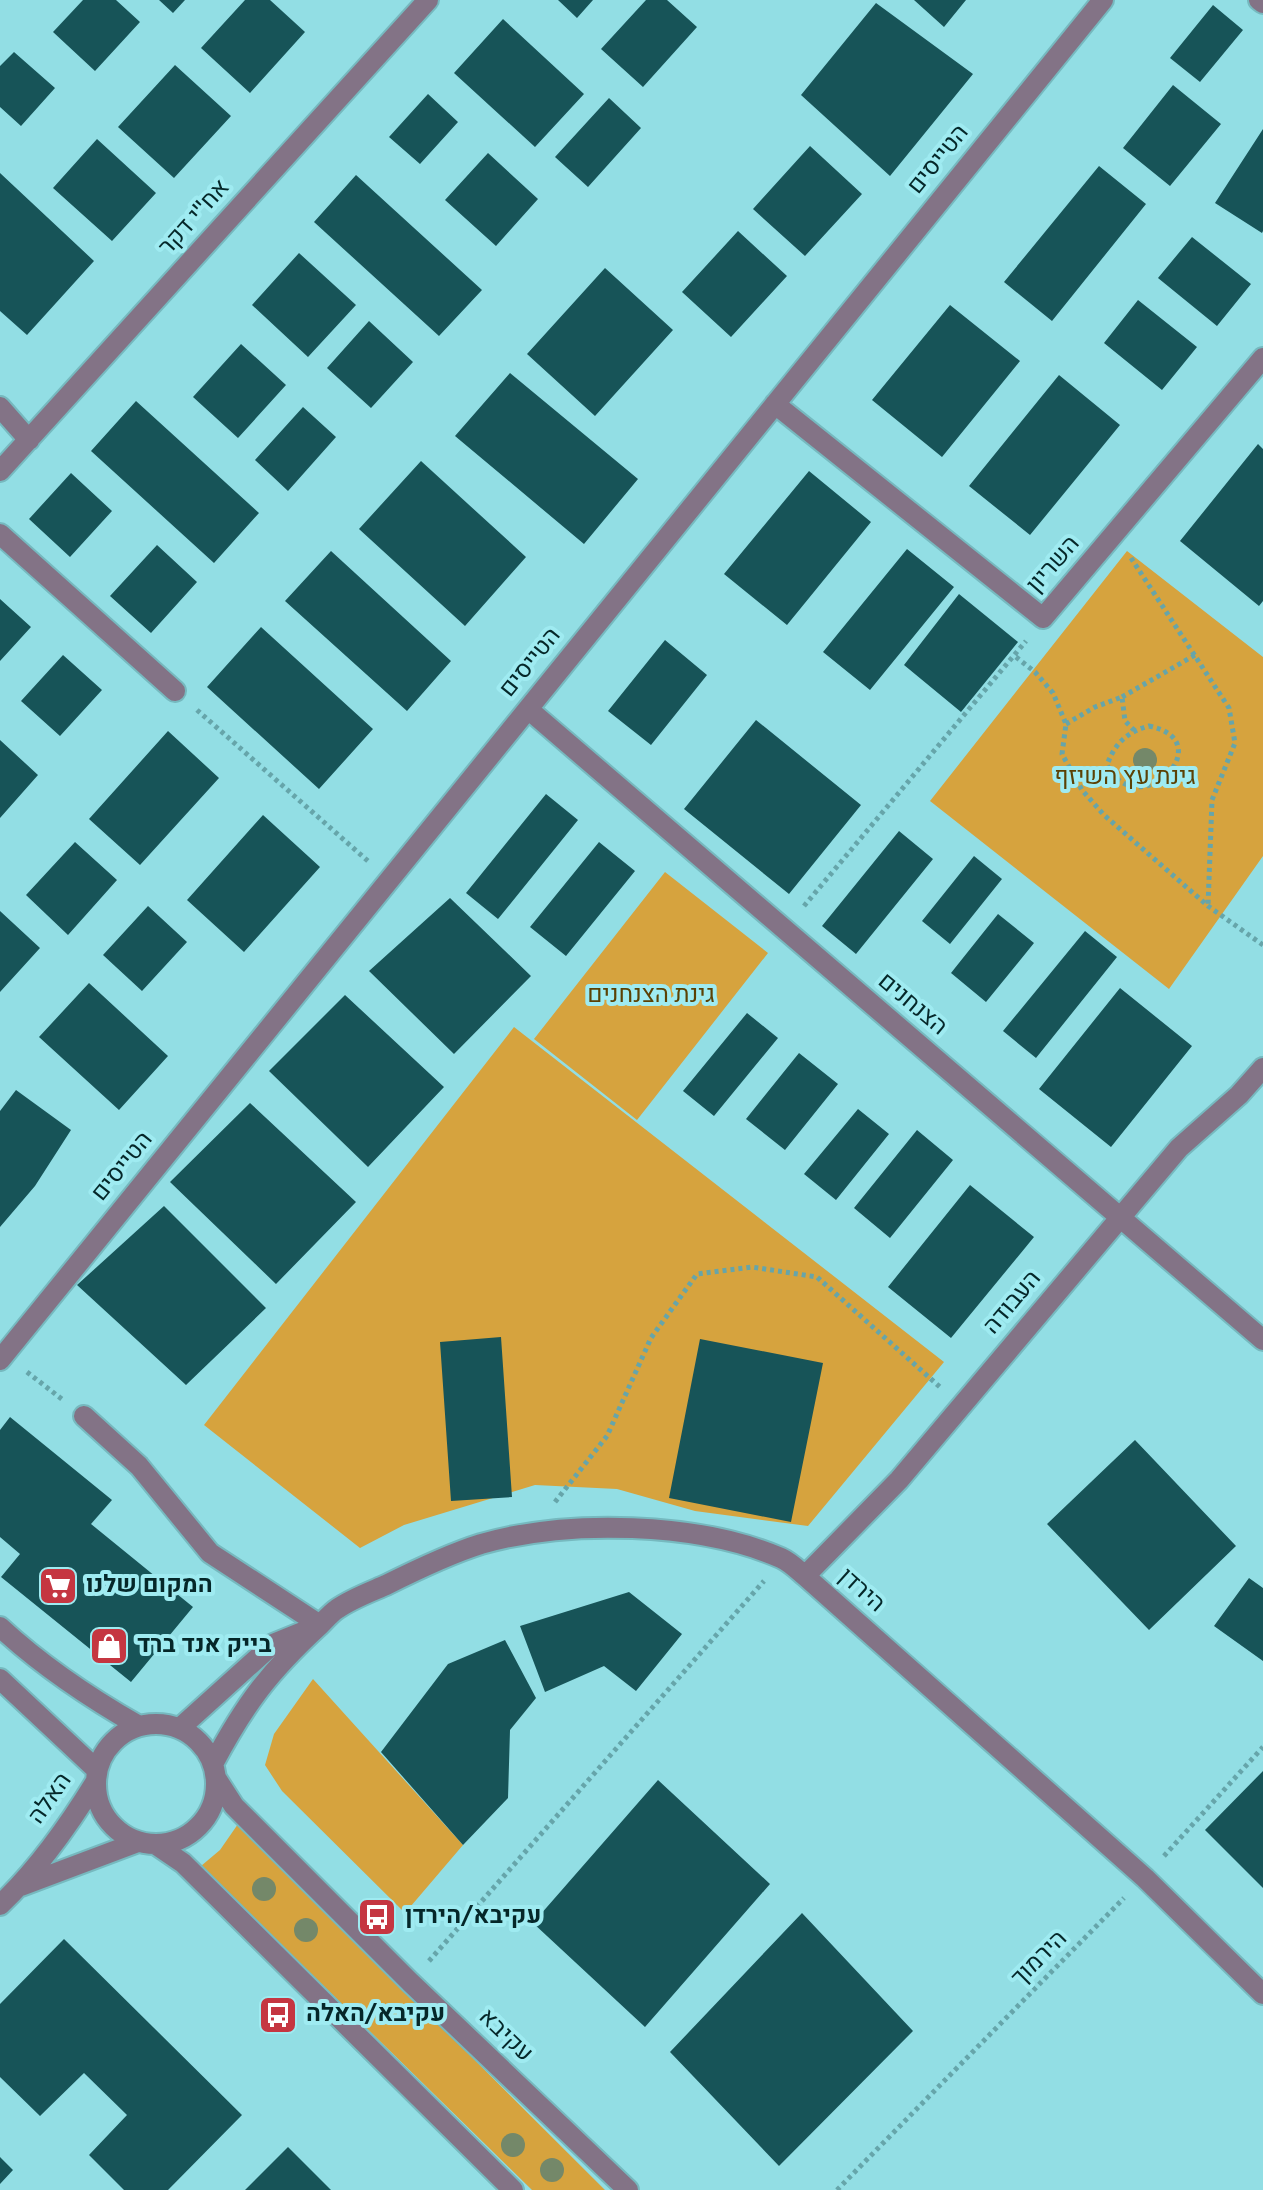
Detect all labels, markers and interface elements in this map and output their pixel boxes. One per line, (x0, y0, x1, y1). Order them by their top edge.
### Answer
street label: הטייסים (902, 119, 976, 201)
street label: אח''י דקר (153, 174, 237, 262)
street label: השריון (1021, 530, 1087, 600)
street label: הטייסים (494, 622, 568, 704)
park label: גינת עץ השיזף (1054, 763, 1196, 793)
street label: הצנחנים (871, 967, 953, 1043)
park label: גינת הצנחנים (587, 981, 715, 1011)
street label: הטייסים (86, 1126, 160, 1208)
street label: העבודה (978, 1265, 1048, 1341)
street label: הירדן (831, 1562, 891, 1620)
supermarket icon: המקום שלנו (37, 1565, 79, 1607)
place label: המקום שלנו (86, 1571, 213, 1601)
shop icon: בייק אנד ברד (88, 1625, 130, 1667)
place label: בייק אנד ברד (137, 1631, 271, 1661)
street label: האלה (23, 1767, 79, 1831)
bus stop icon: עקיבא/הירדן (356, 1896, 398, 1938)
place label: עקיבא/הירדן (405, 1902, 541, 1932)
street label: הירמוך (1006, 1925, 1074, 1993)
bus stop icon: עקיבא/האלה (257, 1994, 299, 2036)
place label: עקיבא/האלה (306, 2000, 445, 2030)
street label: עקיבא (472, 2003, 538, 2069)

